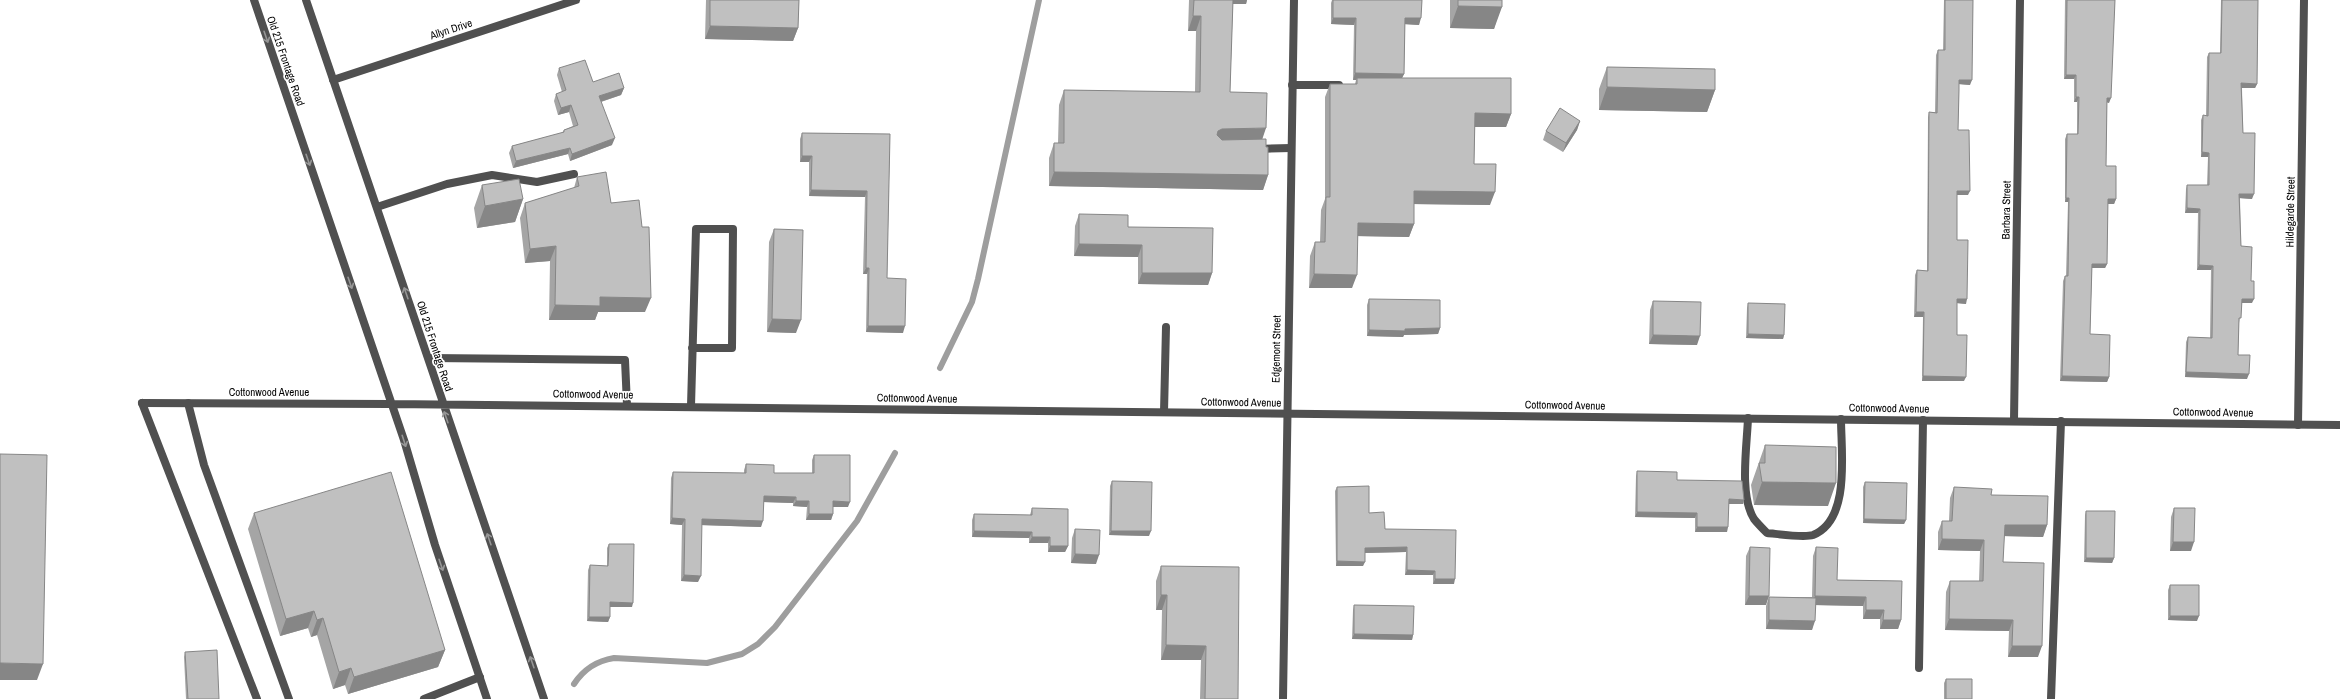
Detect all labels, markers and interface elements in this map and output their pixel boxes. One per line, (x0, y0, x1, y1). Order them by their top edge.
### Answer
street label: Old 215 Frontage Road (264, 14, 308, 108)
street label: Allyn Drive (427, 16, 474, 43)
one-way arrow (263, 31, 271, 43)
one-way arrow (305, 153, 312, 166)
street label: Hildegarde Street (2282, 176, 2298, 247)
street label: Barbara Street (1998, 180, 2014, 239)
one-way arrow (347, 277, 354, 290)
one-way arrow (402, 287, 410, 299)
street label: Old 215 Frontage Road (414, 299, 456, 393)
street label: Edgemont Street (1268, 315, 1284, 383)
street label: Cottonwood Avenue (229, 385, 309, 399)
street label: Cottonwood Avenue (553, 386, 633, 402)
street label: Cottonwood Avenue (877, 390, 957, 406)
street label: Cottonwood Avenue (1201, 394, 1281, 410)
street label: Cottonwood Avenue (1525, 397, 1605, 413)
street label: Cottonwood Avenue (1849, 400, 1929, 416)
street label: Cottonwood Avenue (2173, 404, 2253, 420)
one-way arrow (442, 411, 450, 423)
one-way arrow (401, 434, 408, 447)
one-way arrow (485, 533, 492, 546)
one-way arrow (438, 559, 446, 571)
one-way arrow (527, 657, 535, 669)

